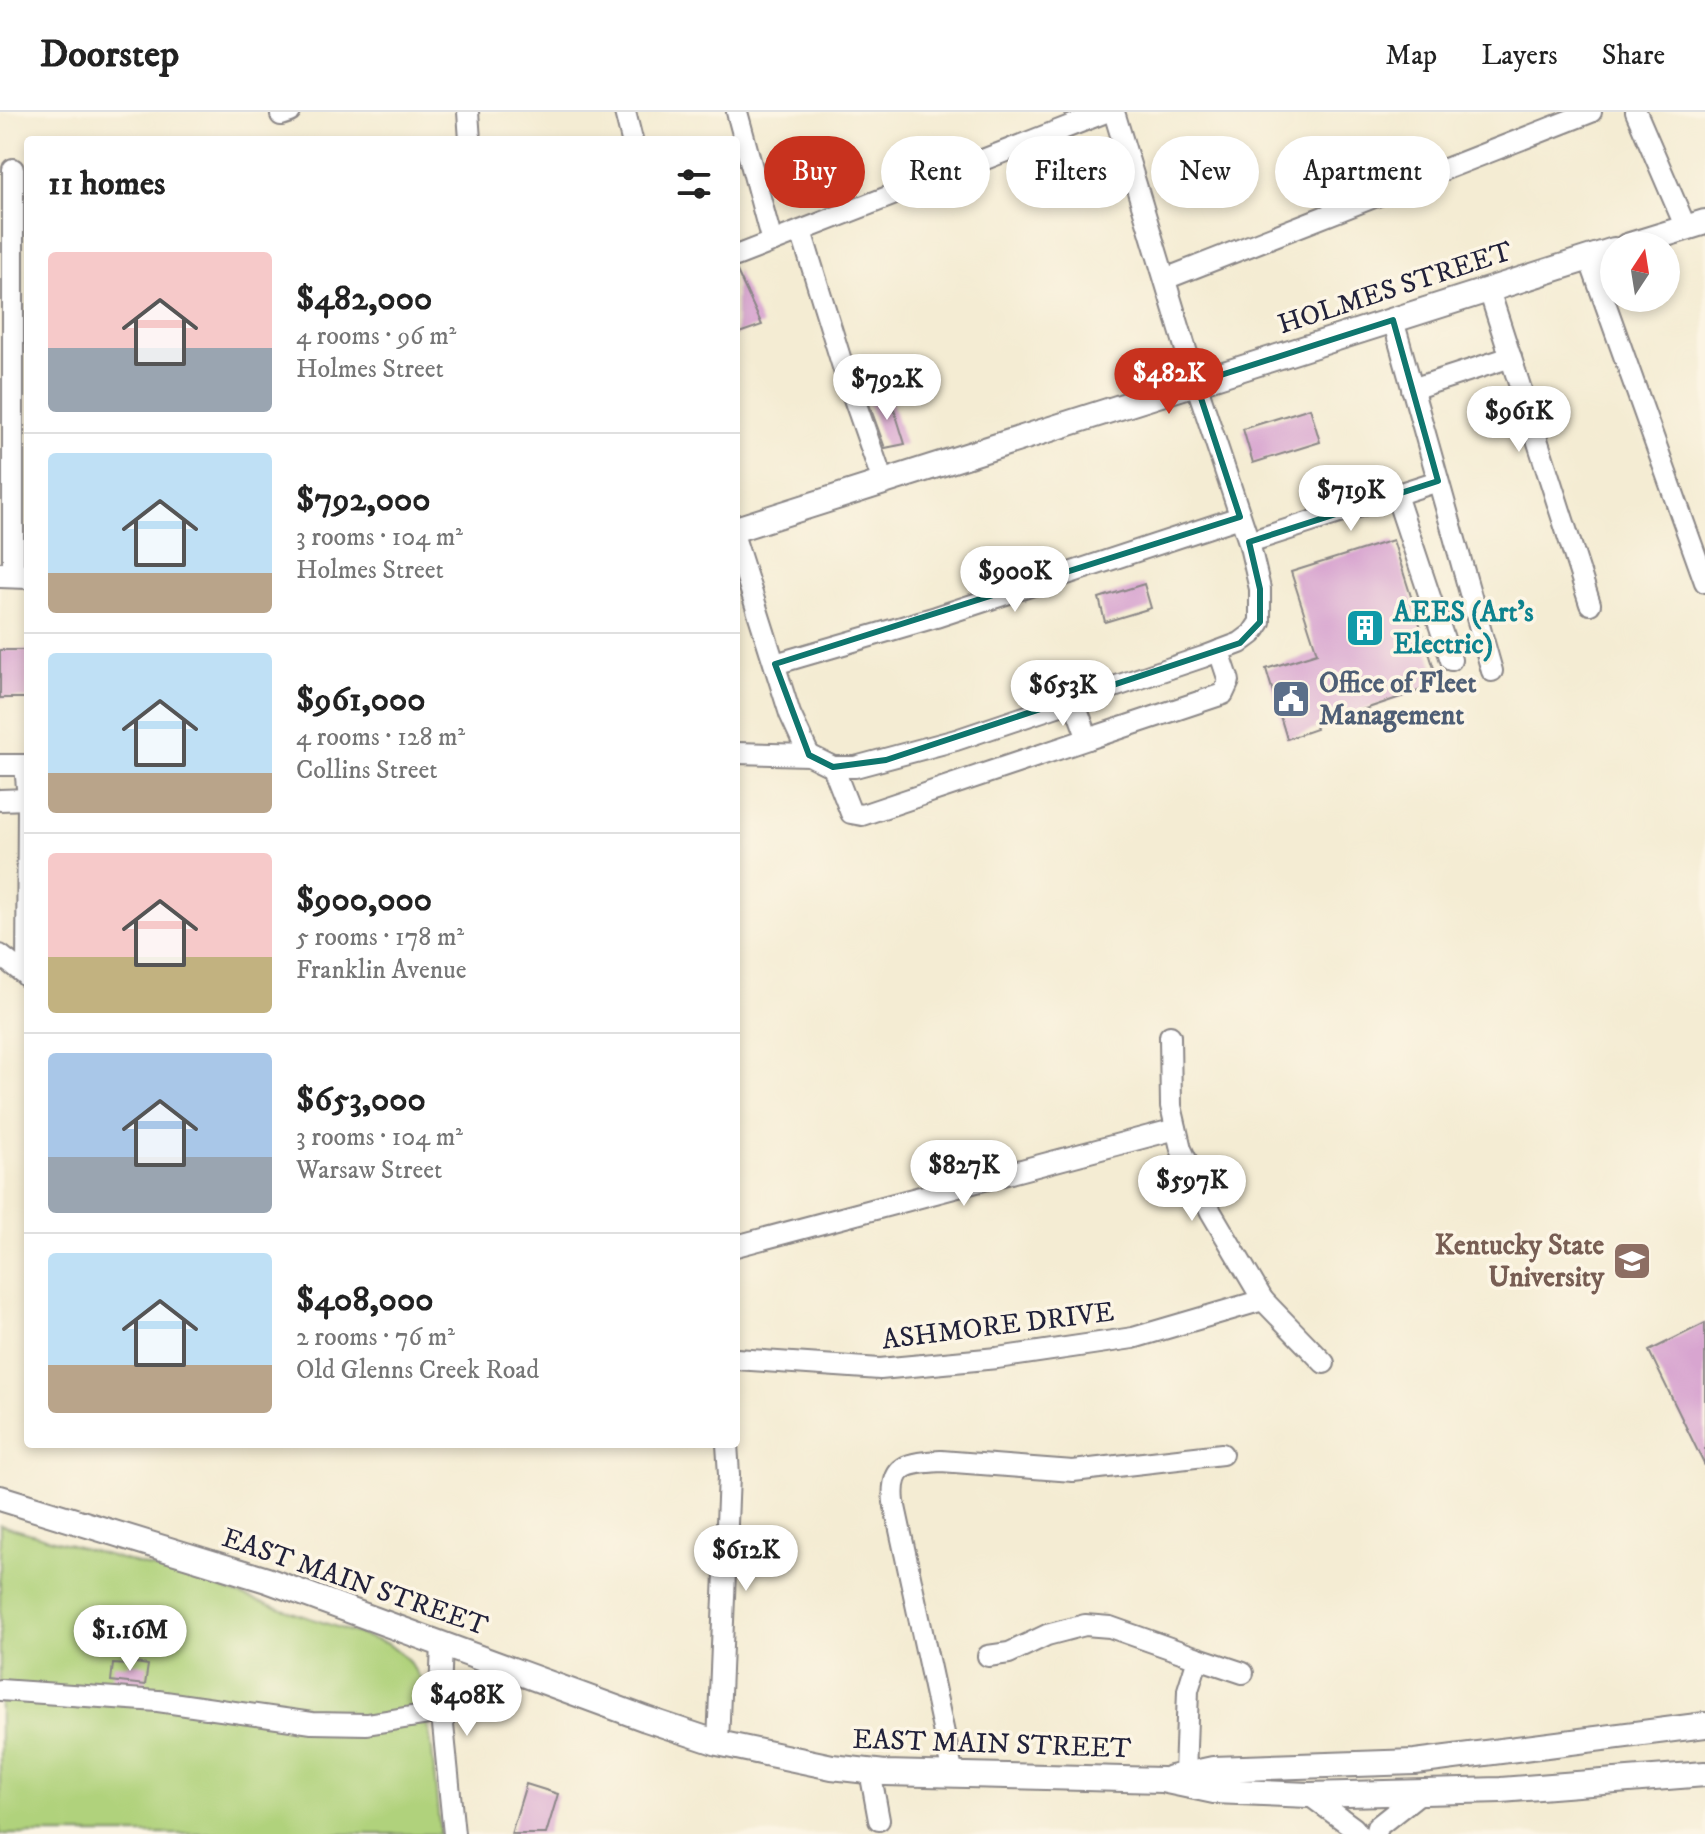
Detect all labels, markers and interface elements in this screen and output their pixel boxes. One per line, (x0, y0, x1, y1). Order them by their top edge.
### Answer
text: Doorstep (40, 31, 179, 79)
text: Map (1386, 38, 1437, 73)
text: Layers (1481, 38, 1558, 73)
text: Share (1602, 38, 1665, 73)
chip: Buy (764, 136, 865, 208)
chip: Rent (881, 136, 990, 208)
chip: Filters (1006, 136, 1135, 208)
chip: New (1151, 136, 1259, 208)
chip: Apartment (1275, 136, 1450, 208)
icon: filters (672, 162, 716, 206)
text: 11 homes (48, 163, 165, 205)
north arrow (1600, 232, 1680, 312)
map controls (1600, 232, 1680, 312)
street label: HOLMES STREET (1273, 234, 1517, 342)
text: $482,000 (296, 278, 432, 320)
icon: home (112, 284, 208, 380)
text: 4 rooms · 96 m² (296, 320, 456, 353)
pin: $482K (1113, 348, 1225, 416)
text: Holmes Street (296, 353, 444, 386)
pin: $792K (831, 354, 943, 422)
text: $482K (1132, 357, 1206, 390)
text: $792K (851, 363, 923, 396)
pin: $961K (1463, 386, 1575, 454)
text: $961K (1485, 395, 1553, 428)
pin: $719K (1295, 465, 1407, 533)
text: $719K (1317, 474, 1385, 507)
text: $792,000 (296, 479, 431, 521)
icon: home (112, 485, 208, 581)
text: 3 rooms · 104 m² (296, 521, 463, 554)
pin: $900K (959, 546, 1071, 614)
text: Holmes Street (296, 554, 444, 587)
text: $900K (978, 555, 1052, 588)
place label: AEES (Art's Electric) (1392, 595, 1534, 662)
building icon: AEES (Art's Electric) (1344, 607, 1386, 649)
pin: $653K (1007, 660, 1119, 728)
place label: Office of Fleet Management (1319, 666, 1476, 733)
text: $653K (1029, 669, 1097, 702)
public building icon: Office of Fleet Management (1270, 678, 1312, 720)
text: $961,000 (296, 679, 426, 721)
icon: home (112, 685, 208, 781)
text: 4 rooms · 128 m² (296, 721, 465, 754)
text: Collins Street (296, 754, 438, 787)
text: $900,000 (296, 879, 432, 921)
icon: home (112, 885, 208, 981)
text: 5 rooms · 178 m² (296, 921, 464, 954)
text: Franklin Avenue (296, 954, 467, 987)
text: $653,000 (296, 1079, 426, 1121)
icon: home (112, 1085, 208, 1181)
text: 3 rooms · 104 m² (296, 1121, 463, 1154)
pin: $827K (908, 1140, 1020, 1208)
text: $827K (928, 1149, 1000, 1182)
text: Warsaw Street (296, 1154, 442, 1187)
pin: $597K (1136, 1155, 1248, 1223)
text: $597K (1156, 1164, 1228, 1197)
place label: Kentucky State University (1435, 1228, 1605, 1295)
school or university icon: Kentucky State University (1611, 1240, 1653, 1282)
text: $408,000 (296, 1279, 433, 1321)
icon: home (112, 1285, 208, 1381)
street label: ASHMORE DRIVE (880, 1294, 1116, 1358)
text: 2 rooms · 76 m² (296, 1321, 455, 1354)
text: Old Glenns Creek Road (296, 1354, 539, 1387)
street label: EAST MAIN STREET (217, 1520, 493, 1644)
pin: $612K (690, 1525, 802, 1593)
text: $612K (712, 1534, 780, 1567)
pin: $1.16M (65, 1605, 195, 1673)
text: $1.16M (92, 1614, 168, 1647)
pin: $408K (411, 1670, 523, 1738)
text: $408K (430, 1679, 504, 1712)
street label: EAST MAIN STREET (852, 1722, 1132, 1766)

